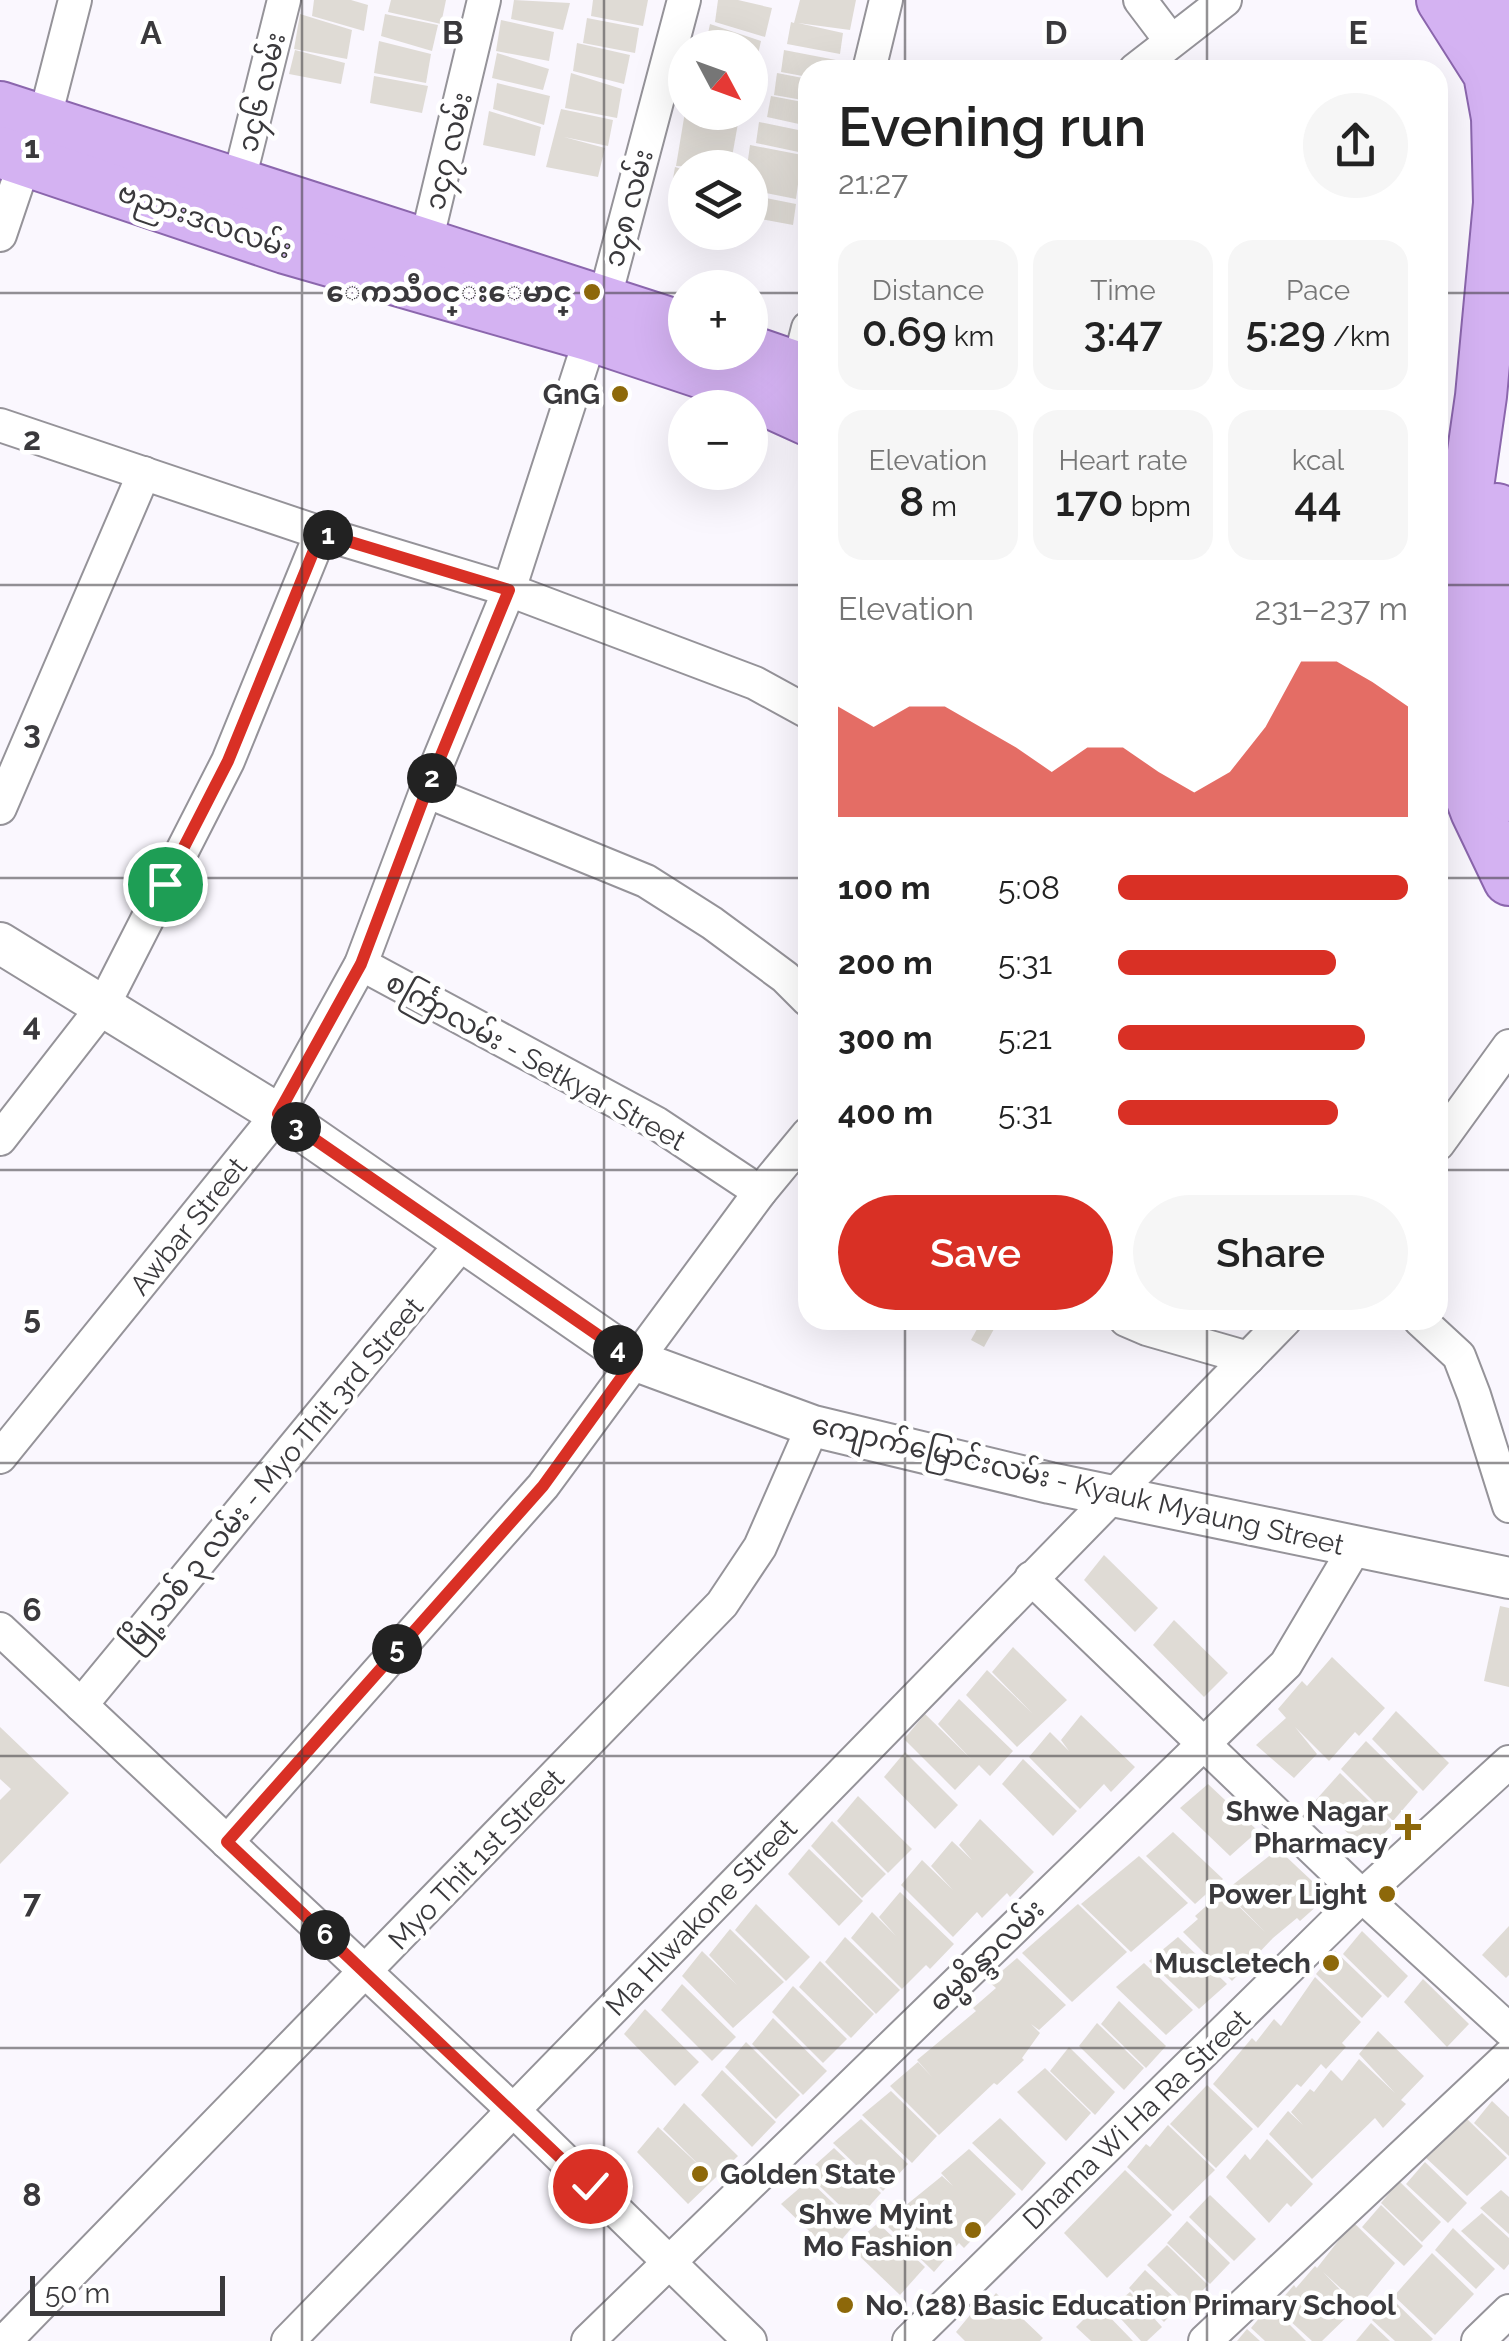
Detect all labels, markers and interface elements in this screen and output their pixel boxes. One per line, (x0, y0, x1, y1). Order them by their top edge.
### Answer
text: A (140, 14, 162, 51)
text: B (442, 14, 464, 51)
text: D (1045, 14, 1067, 51)
text: E (1348, 14, 1368, 51)
street label: ၁၄၆ လမ်း (229, 28, 298, 157)
north arrow (668, 30, 768, 130)
map controls (668, 30, 768, 490)
street label: ၁၄၇ လမ်း (416, 88, 485, 215)
button: share (1303, 93, 1408, 198)
text: Evening run (838, 94, 1146, 159)
text: 1 (24, 128, 40, 165)
street label: ၁၄၈ လမ်း (595, 145, 666, 272)
button: layers (668, 150, 768, 250)
text: 21:27 (838, 164, 908, 201)
street label: ဗညားဒလလမ်း (111, 173, 297, 271)
button: + (668, 270, 768, 370)
place label: ေကသီဝင္းေမာင္ (326, 273, 572, 316)
text: Distance (872, 274, 984, 307)
text: Time (1090, 274, 1156, 307)
text: Pace (1286, 274, 1350, 307)
marker: ေကသီဝင္းေမာင္ (581, 281, 603, 303)
text: 0.69 (862, 307, 947, 356)
text: 3:47 (1083, 307, 1163, 356)
text: 5:29 (1246, 307, 1326, 356)
text: km (947, 320, 994, 353)
text: /km (1326, 320, 1390, 353)
place label: GnG (543, 378, 600, 411)
marker: GnG (609, 383, 631, 405)
button: − (668, 390, 768, 490)
text: 2 (23, 420, 41, 457)
text: Elevation (869, 444, 987, 477)
text: Heart rate (1059, 444, 1187, 477)
text: kcal (1292, 444, 1344, 477)
text: 8 (899, 477, 924, 526)
text: 170 (1055, 477, 1124, 526)
text: 44 (1294, 477, 1342, 526)
text: m (924, 490, 957, 523)
text: bpm (1124, 490, 1191, 523)
pin: 1 (303, 510, 353, 560)
text: 1 (321, 518, 335, 551)
text: Elevation (838, 590, 974, 627)
text: 231–237 m (1254, 590, 1408, 627)
text: 3 (23, 713, 41, 750)
pin: 2 (407, 753, 457, 803)
text: 2 (424, 761, 440, 794)
pin (123, 842, 208, 927)
icon: arrive (138, 857, 193, 912)
text: 100 m (838, 869, 931, 906)
text: 5:08 (998, 869, 1060, 906)
text: 200 m (838, 944, 933, 981)
text: 5:31 (998, 944, 1052, 981)
street label: စင်္ကြာလမ်း - Setkyar Street (377, 964, 693, 1163)
text: 4 (23, 1006, 41, 1043)
text: 300 m (838, 1019, 933, 1056)
text: 5:21 (998, 1019, 1052, 1056)
text: 400 m (838, 1094, 933, 1131)
text: 5:31 (998, 1094, 1052, 1131)
pin: 3 (271, 1102, 321, 1152)
text: 3 (288, 1110, 304, 1143)
street label: Awbar Street (123, 1150, 254, 1302)
button: Save (838, 1195, 1113, 1310)
button: Share (1133, 1195, 1408, 1310)
street label: မြို့သစ် ၃ လမ်း - Myo Thit 3rd Street (113, 1289, 435, 1662)
text: 5 (23, 1298, 41, 1335)
pin: 4 (593, 1325, 643, 1375)
text: 4 (610, 1333, 626, 1366)
street label: ကျောက်မြောင်းလမ်း - Kyauk Myaung Street (807, 1405, 1348, 1568)
text: 6 (22, 1591, 42, 1628)
pin: 5 (372, 1624, 422, 1674)
text: 5 (389, 1632, 405, 1665)
street label: Myo Thit 1st Street (382, 1762, 571, 1956)
place label: Shwe Nagar Pharmacy (1226, 1795, 1389, 1860)
street label: Ma Hlwakone Street (599, 1812, 804, 2023)
marker: Shwe Nagar Pharmacy (1397, 1816, 1419, 1838)
place label: Power Light (1208, 1878, 1367, 1911)
text: 7 (23, 1883, 41, 1920)
marker: Power Light (1376, 1883, 1398, 1905)
street label: ဓမ္မစိန္ဒာလမ်း (921, 1891, 1055, 2023)
pin: 6 (300, 1910, 350, 1960)
text: 6 (317, 1918, 334, 1951)
place label: Muscletech (1154, 1947, 1311, 1980)
marker: Muscletech (1320, 1952, 1342, 1974)
street label: Dhama Wi Ha Ra Street (1016, 2002, 1257, 2236)
pin (548, 2144, 633, 2229)
place label: Golden State (720, 2158, 896, 2191)
icon: check (563, 2159, 618, 2214)
marker: Golden State (689, 2163, 711, 2185)
text: 8 (22, 2176, 42, 2213)
place label: Shwe Myint Mo Fashion (798, 2198, 953, 2263)
marker: Shwe Myint Mo Fashion (962, 2219, 984, 2241)
scale bar (30, 2271, 225, 2316)
text: 50 m (45, 2277, 110, 2310)
place label: No. (28) Basic Education Primary School (865, 2289, 1396, 2322)
marker: No. (28) Basic Education Primary School (834, 2294, 856, 2316)

